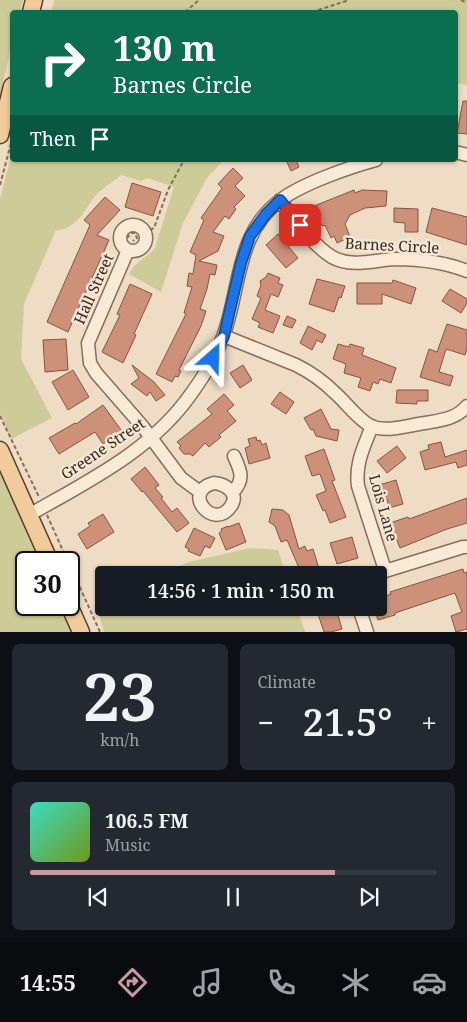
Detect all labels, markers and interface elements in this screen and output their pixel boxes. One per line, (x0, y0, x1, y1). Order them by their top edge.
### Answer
text: 130 m (113, 24, 216, 71)
icon: right (30, 30, 95, 95)
text: Barnes Circle (113, 69, 252, 99)
icon: arrive (86, 125, 114, 153)
text: Then (30, 126, 76, 152)
pin (279, 204, 321, 246)
icon: arrive (286, 211, 314, 239)
street label: Barnes Circle (344, 233, 440, 257)
street label: Hall Street (69, 250, 118, 327)
position arrow (186, 331, 238, 383)
street label: Greene Street (57, 413, 148, 484)
street label: Lois Lane (365, 472, 403, 544)
speed limit sign: 30 (15, 551, 80, 616)
text: 14:56 · 1 min · 150 m (147, 578, 335, 604)
text: 23 (83, 652, 156, 740)
text: Climate (258, 671, 316, 693)
text: 21.5° (303, 695, 392, 747)
text: − (258, 703, 274, 741)
text: + (421, 703, 437, 741)
text: km/h (100, 729, 139, 751)
text: 106.5 FM (105, 808, 188, 834)
text: Music (105, 834, 150, 856)
icon: previous (84, 883, 112, 911)
icon: pause (219, 883, 247, 911)
icon: next (355, 883, 383, 911)
icon: directions (115, 965, 150, 1000)
icon: music (190, 965, 225, 1000)
icon: phone (264, 965, 299, 1000)
icon: climate (338, 965, 373, 1000)
icon: car (412, 965, 447, 1000)
text: 14:55 (20, 967, 76, 997)

